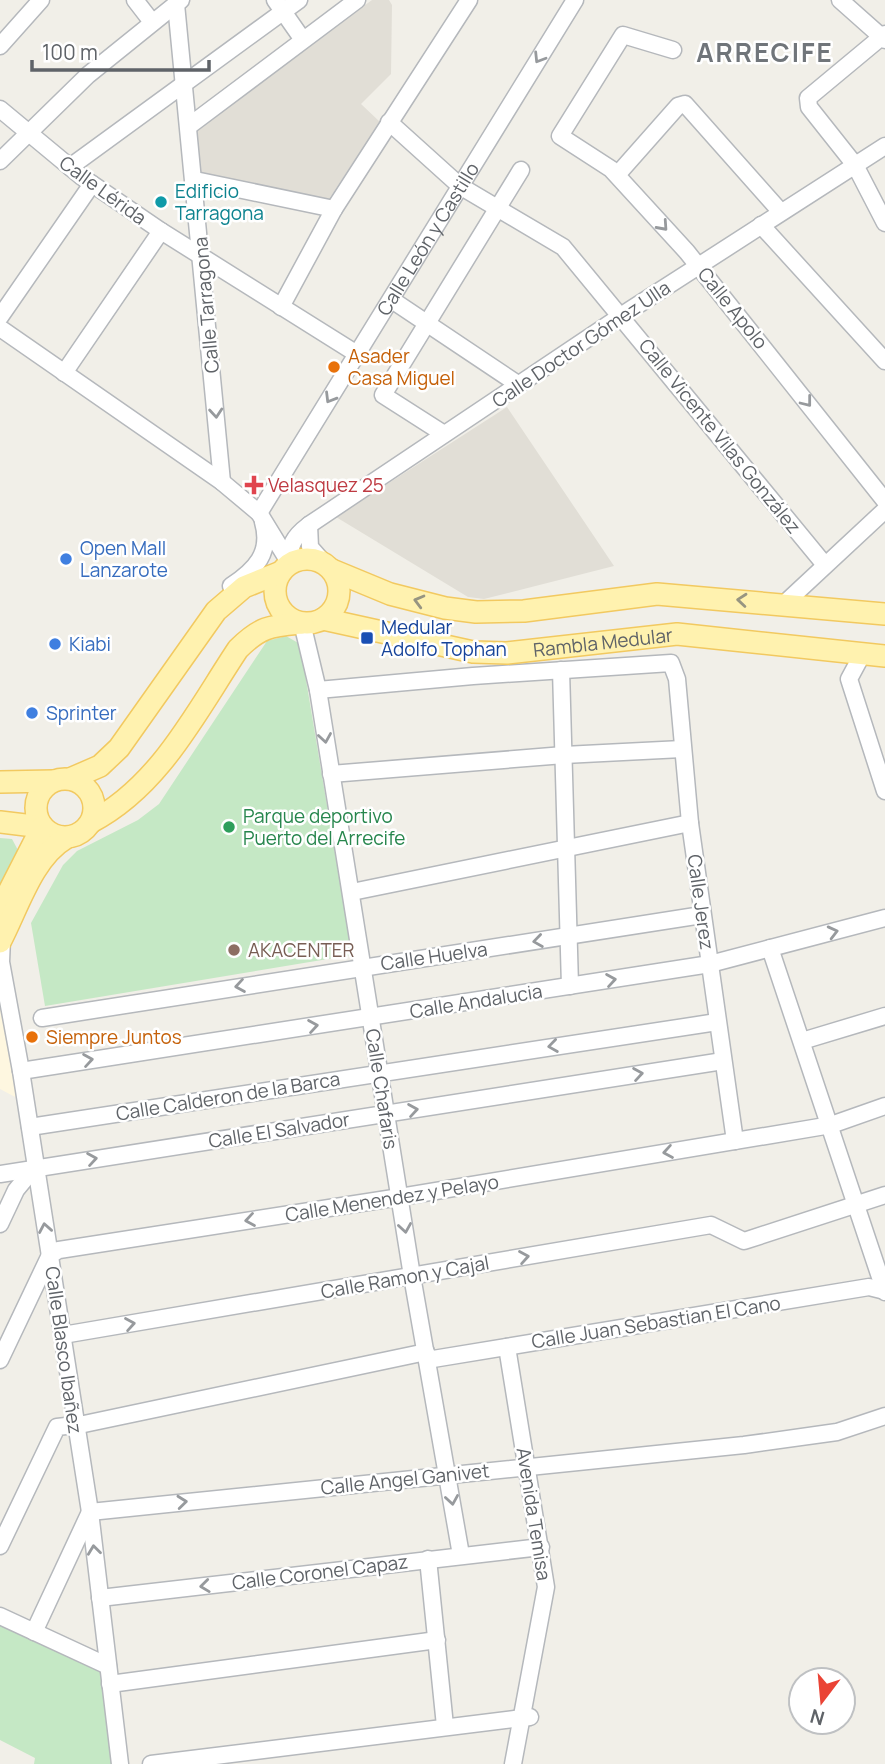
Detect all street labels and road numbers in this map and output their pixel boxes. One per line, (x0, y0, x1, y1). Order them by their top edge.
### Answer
street label: Calle Lérida (54, 150, 152, 230)
street label: Calle León y Castillo (371, 157, 485, 320)
street label: Calle Tarragona (187, 236, 225, 374)
street label: Calle Apolo (692, 262, 774, 354)
street label: Calle Doctor Gómez Ulla (487, 275, 675, 413)
street label: Calle Vicente Vilas González (633, 333, 807, 539)
street label: Rambla Medular (532, 622, 674, 663)
street label: Calle Jerez (681, 853, 721, 951)
street label: Calle Huelva (379, 936, 489, 976)
street label: Calle Andalucia (408, 978, 544, 1024)
street label: Calle Chafaris (360, 1027, 404, 1151)
street label: Calle Calderon de la Barca (114, 1065, 342, 1127)
street label: Calle El Salvador (207, 1106, 352, 1154)
street label: Calle Menendez y Pelayo (283, 1168, 501, 1228)
street label: Calle Ramon y Cajal (319, 1249, 491, 1305)
street label: Calle Blasco Ibañez (39, 1265, 89, 1435)
street label: Calle Juan Sebastian El Cano (530, 1289, 782, 1355)
street label: Avenida Temisa (511, 1446, 557, 1582)
street label: Calle Angel Ganivet (319, 1457, 491, 1501)
street label: Calle Coronel Capaz (230, 1548, 410, 1596)

